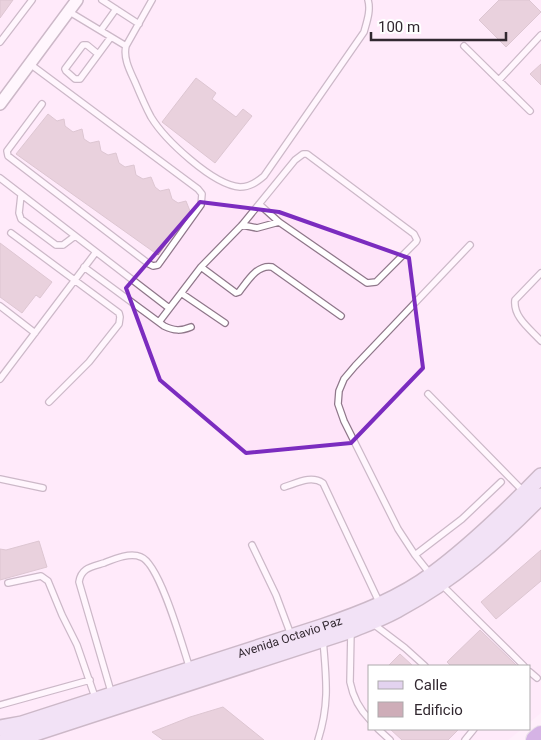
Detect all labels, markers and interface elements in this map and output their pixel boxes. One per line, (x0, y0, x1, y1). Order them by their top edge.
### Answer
scale bar (371, 10, 506, 42)
text: 100 m (378, 18, 420, 36)
street label: Avenida Octavio Paz (236, 614, 344, 661)
legend (368, 665, 531, 730)
text: Calle (414, 676, 447, 694)
text: Edificio (414, 701, 463, 719)

